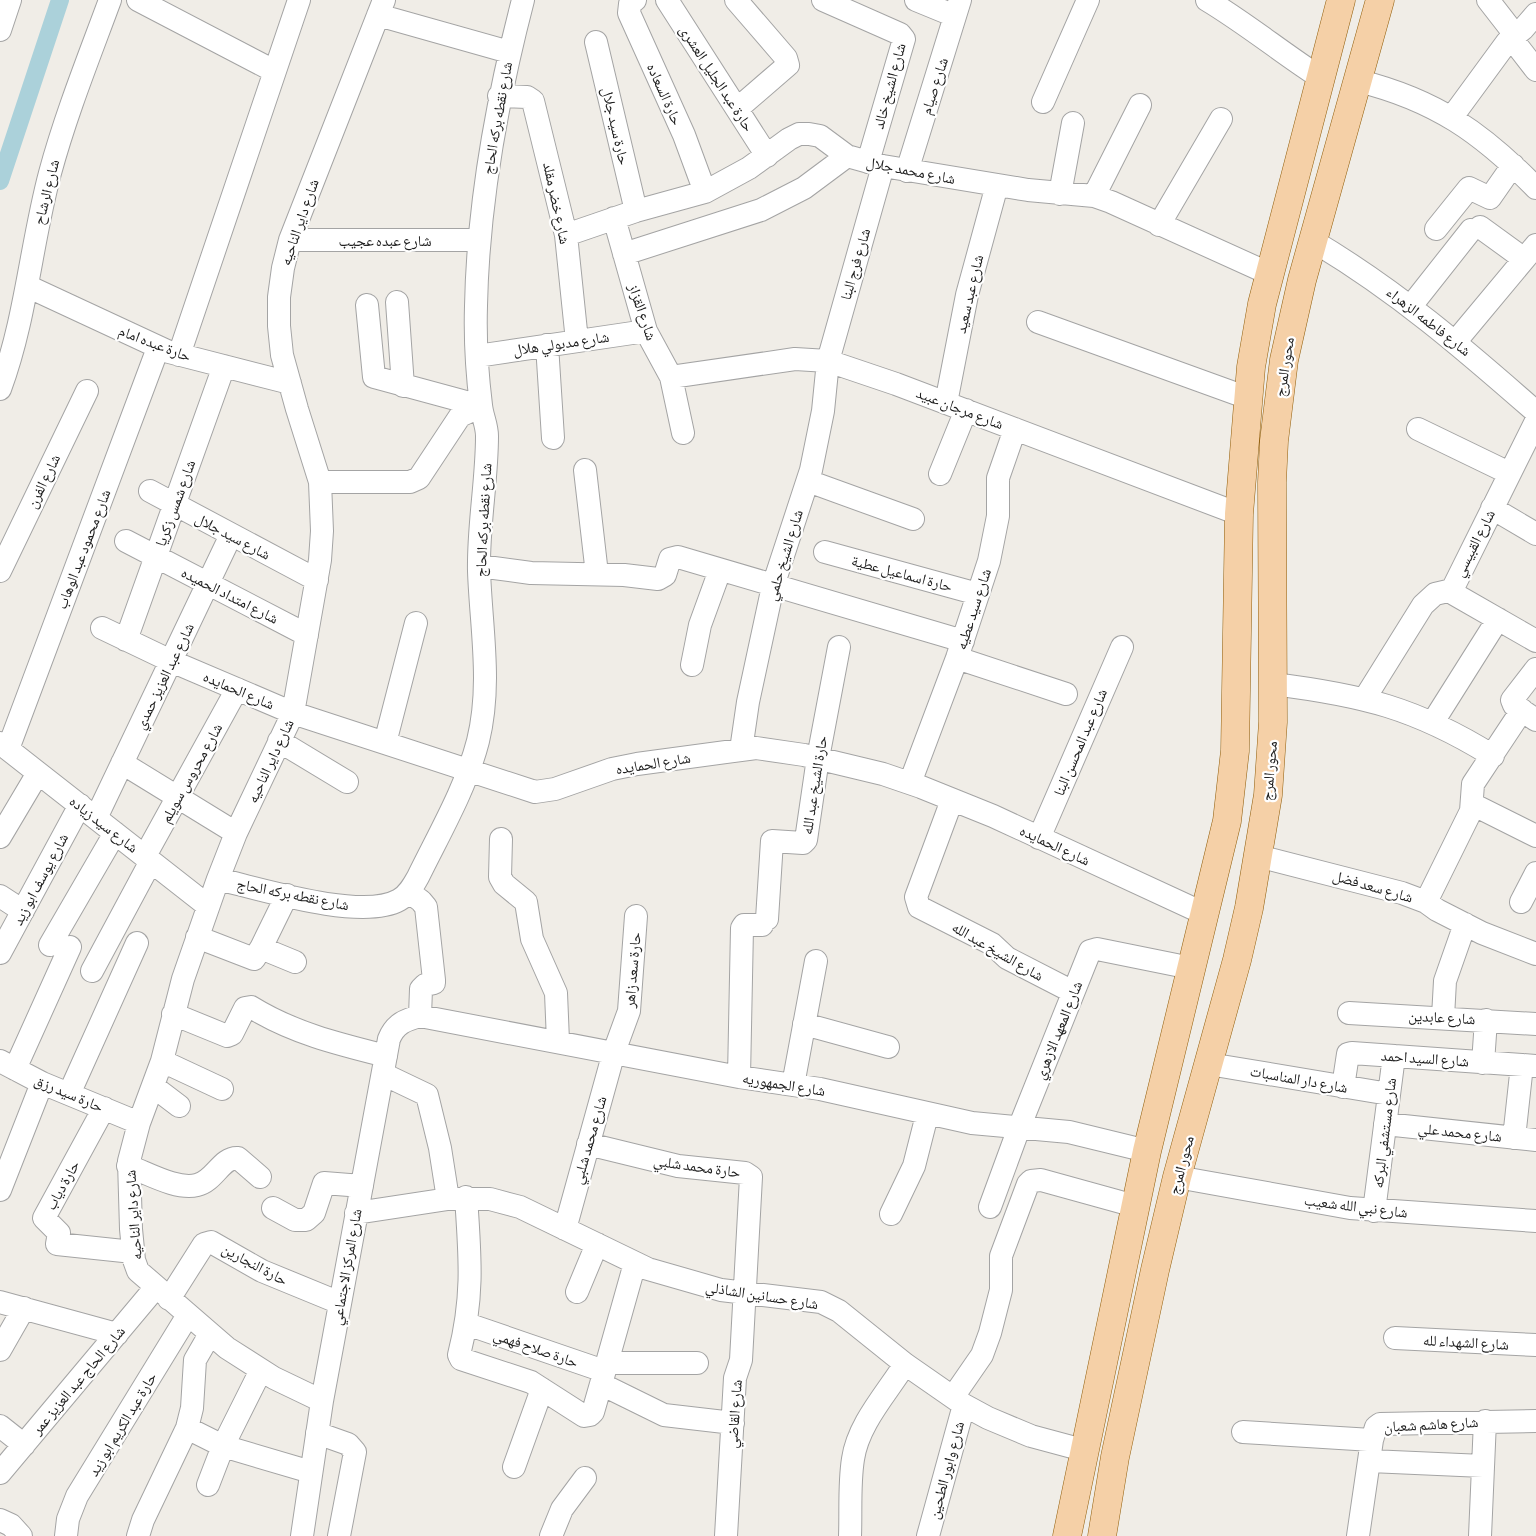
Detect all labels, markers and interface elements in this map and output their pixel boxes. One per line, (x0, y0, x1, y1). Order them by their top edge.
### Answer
street label: حارة عبد الجليل العشرى (675, 22, 758, 136)
street label: شارع الشيخ خالد (869, 41, 911, 131)
street label: شارع صيام (917, 55, 953, 117)
street label: شارع نقطه بركه الحاج (479, 60, 517, 176)
street label: حارة السعاده (643, 60, 686, 129)
street label: حارة سيد جلال (597, 85, 633, 167)
street label: شارع محمد جلال (865, 153, 957, 189)
street label: شارع الرشاح (30, 158, 64, 227)
street label: شارع خضر مقلد (538, 160, 574, 246)
street label: شارع داير الناحيه (276, 176, 324, 268)
street label: شارع فرج البنا (837, 226, 875, 302)
street label: شارع عبده عجيب (338, 232, 432, 251)
street label: شارع عبد سعيد (952, 253, 988, 335)
street label: شارع القزاز (623, 281, 661, 343)
street label: شارع فاطمه الزهراء (1382, 283, 1475, 361)
street label: حارة عبده امام (116, 321, 194, 367)
street label: شارع مدبولي هلال (512, 328, 611, 362)
street label: محور المرج (1271, 336, 1299, 398)
street label: شارع مرجان عبيد (913, 384, 1006, 434)
street label: شارع الفرن (23, 451, 65, 512)
street label: شارع شمس زكريا (151, 457, 200, 549)
street label: شارع نقطه بركه الحاج (472, 462, 496, 578)
street label: شارع محمود عبد الوهاب (52, 487, 116, 612)
street label: شارع القبيسي (1450, 506, 1502, 581)
street label: شارع الشيخ حلمي (762, 507, 810, 604)
street label: شارع سيد جلال (192, 509, 274, 565)
street label: حارة اسماعيل عطية (849, 551, 955, 597)
street label: شارع امتداد الحميده (178, 563, 282, 629)
street label: شارع سيد عطيه (952, 566, 996, 652)
street label: شارع عبد العزيز حمدي (131, 620, 201, 734)
street label: شارع الحمايده (200, 667, 277, 714)
street label: شارع عبد المحسن البنا (1050, 686, 1112, 799)
street label: شارع داير الناحيه (243, 716, 299, 806)
street label: شارع محروس سويلم (157, 720, 227, 827)
street label: حارة الشيخ عبد الله (798, 734, 832, 836)
street label: محور المرج (1258, 740, 1282, 802)
street label: شارع الحمايده (614, 749, 692, 779)
street label: شارع سيد زياده (65, 792, 142, 858)
street label: شارع الحمايده (1016, 821, 1093, 871)
street label: شارع يوسف ابو زيد (9, 830, 73, 929)
street label: شارع سعد فضل (1330, 866, 1415, 908)
street label: شارع نقطه بركه الحاج (235, 875, 351, 915)
street label: شارع الشيخ عبد الله (948, 918, 1047, 986)
street label: حارة سعد زاهر (620, 931, 645, 1009)
street label: شارع المعهد الازهري (1031, 978, 1089, 1083)
street label: شارع عابدين (1408, 1007, 1476, 1029)
street label: شارع السيد احمد (1380, 1046, 1470, 1072)
street label: شارع دار المناسبات (1248, 1062, 1349, 1098)
street label: شارع الجمهوريه (741, 1069, 827, 1101)
street label: حارة سيد رزق (31, 1071, 106, 1117)
street label: شارع مستشفي البركه (1369, 1077, 1403, 1190)
street label: شارع محمد شلبي (568, 1094, 613, 1187)
street label: شارع محمد علي (1417, 1119, 1503, 1149)
street label: محور المرج (1165, 1134, 1199, 1197)
street label: حارة محمد شلبي (652, 1151, 742, 1184)
street label: حارة دياب (41, 1157, 84, 1213)
street label: شارع داير الناحيه (121, 1169, 147, 1261)
street label: شارع نبي الله شعيب (1303, 1191, 1409, 1225)
street label: شارع المركز الاجتماعي (327, 1207, 368, 1327)
street label: حارة النجارين (218, 1240, 291, 1290)
street label: شارع حسانين الشاذلي (704, 1278, 820, 1316)
street label: شارع الحاج عبد العزيز عمر (27, 1322, 130, 1440)
street label: حارة صلاح فهمي (490, 1326, 581, 1374)
street label: شارع الشهداء لله (1423, 1331, 1509, 1355)
street label: حارة عبد الكريم ابو زيد (84, 1369, 162, 1480)
street label: شارع القاضي (723, 1379, 749, 1449)
street label: شارع هاشم شعبان (1383, 1413, 1479, 1437)
street label: شارع وابور الطحين (925, 1419, 969, 1521)

